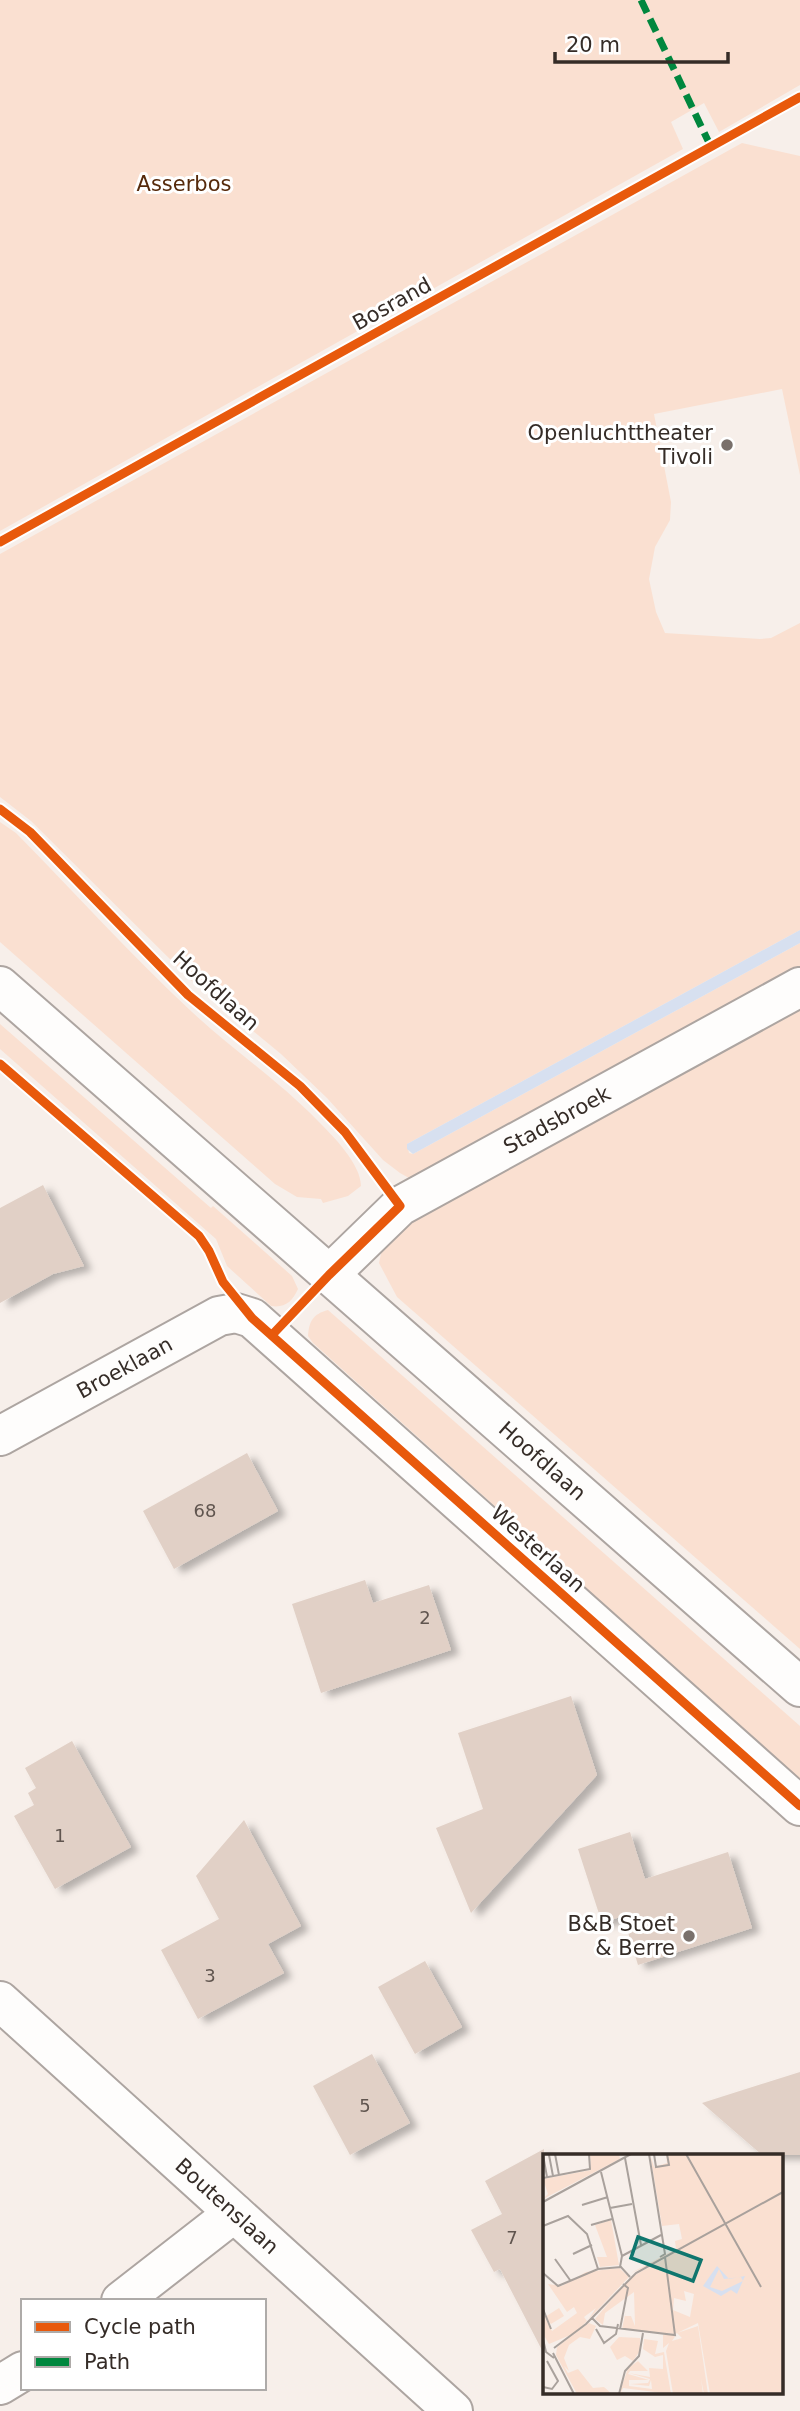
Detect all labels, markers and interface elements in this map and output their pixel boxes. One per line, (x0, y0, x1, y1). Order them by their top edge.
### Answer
scale bar (555, 21, 728, 65)
text: 20 m (566, 33, 620, 57)
park label: Asserbos (137, 172, 231, 196)
street label: Bosrand (348, 273, 436, 335)
place label: Openluchttheater Tivoli (528, 421, 713, 469)
marker: Openluchttheater Tivoli (719, 437, 735, 453)
street label: Hoofdlaan (168, 946, 264, 1036)
street label: Stadsbroek (499, 1081, 615, 1159)
street label: Broeklaan (73, 1332, 177, 1404)
street label: Hoofdlaan (494, 1417, 590, 1506)
house number: 68 (194, 1500, 216, 1521)
street label: Westerlaan (486, 1501, 590, 1597)
house number: 2 (419, 1607, 431, 1628)
house number: 1 (54, 1825, 66, 1846)
place label: B&B Stoet & Berre (568, 1912, 675, 1960)
marker: B&B Stoet & Berre (681, 1928, 697, 1944)
house number: 3 (204, 1965, 216, 1986)
house number: 5 (359, 2095, 371, 2116)
street label: Boutenslaan (170, 2154, 283, 2259)
inset map (543, 2154, 782, 2394)
house number: 7 (506, 2227, 518, 2248)
legend (21, 2299, 266, 2390)
text: Cycle path (84, 2315, 196, 2339)
text: Path (84, 2350, 130, 2374)

